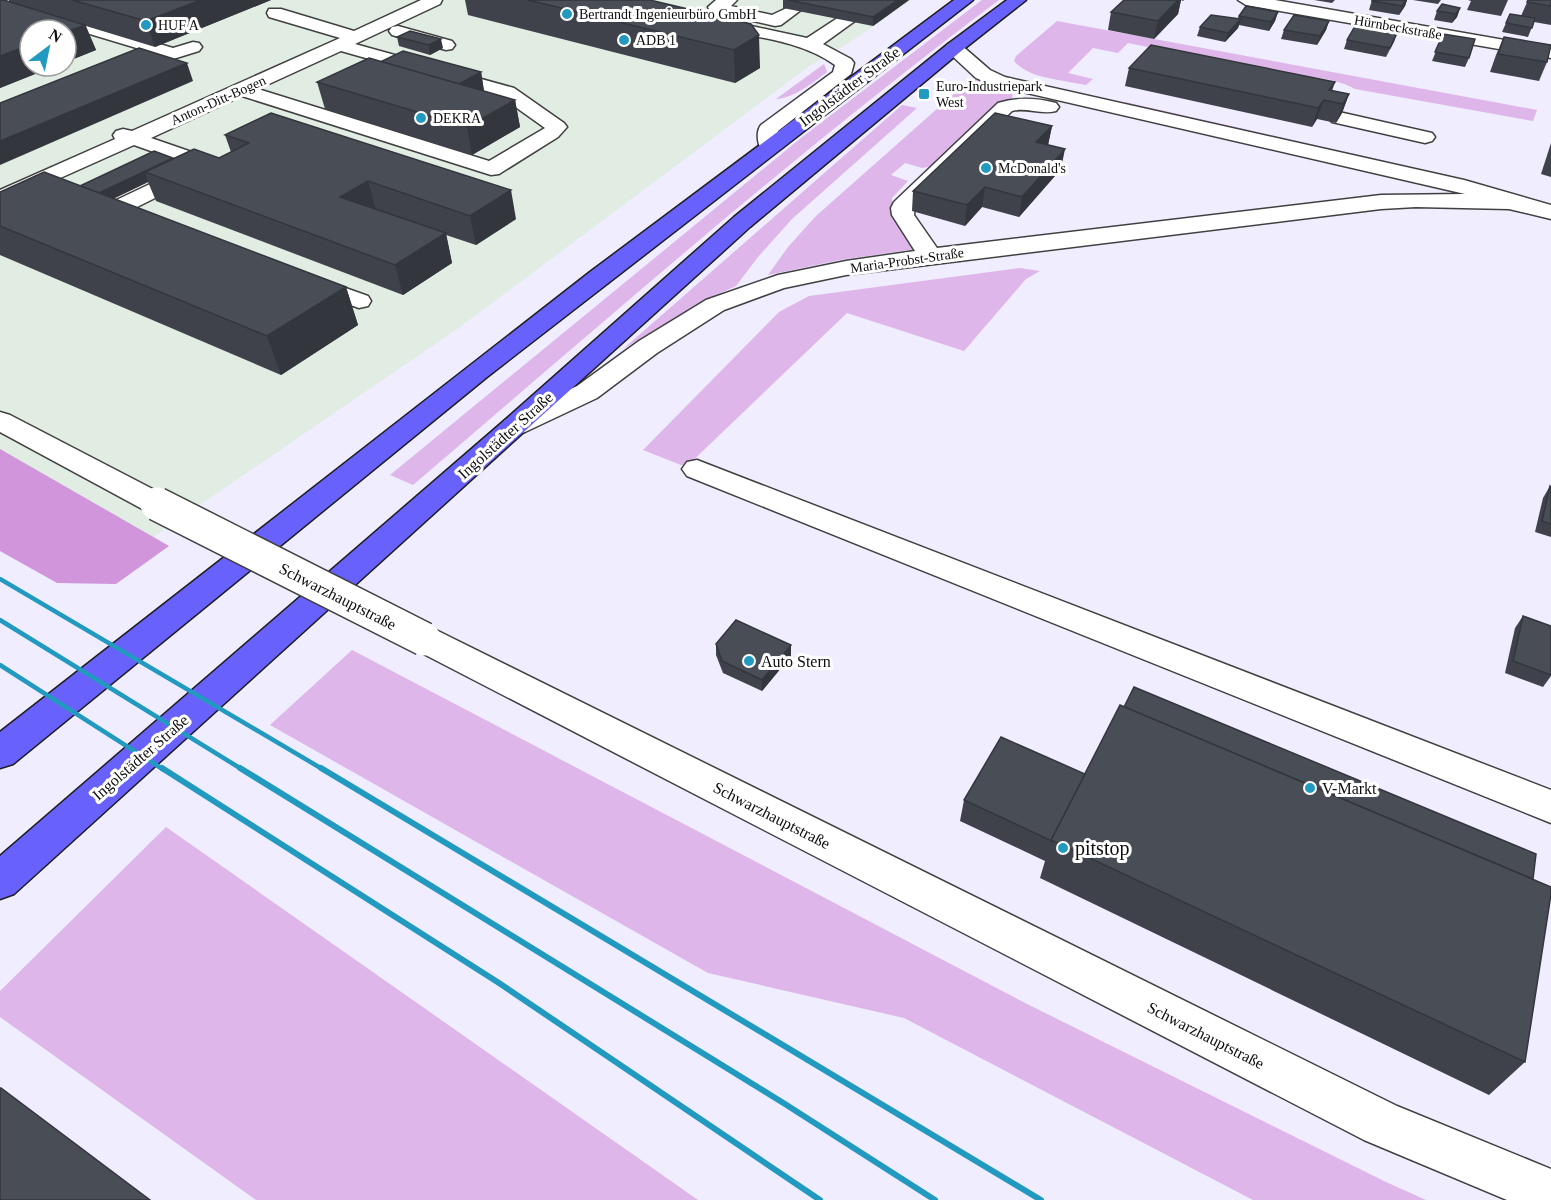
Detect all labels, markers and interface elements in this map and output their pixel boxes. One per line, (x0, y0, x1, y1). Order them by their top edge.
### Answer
marker: Bertrandt Ingenieurbüro GmbH (560, 7, 574, 21)
place label: Bertrandt Ingenieurbüro GmbH (579, 7, 756, 22)
street label: Hürnbeckstraße (1353, 12, 1443, 43)
north arrow (18, 18, 78, 78)
marker: HUF A (139, 18, 153, 32)
place label: HUF A (158, 18, 200, 33)
text: N (46, 25, 65, 46)
marker: ADB 1 (617, 33, 631, 47)
place label: ADB 1 (636, 33, 676, 48)
street label: Ingolstädter Straße (796, 43, 903, 130)
street label: Anton-Ditt-Bogen (168, 73, 268, 128)
place label: Euro-Industriepark West (936, 79, 1043, 110)
marker: Euro-Industriepark West (917, 87, 931, 101)
marker: DEKRA (414, 111, 428, 125)
place label: DEKRA (433, 111, 482, 126)
marker: McDonald's (979, 161, 993, 175)
place label: McDonald's (998, 161, 1066, 176)
street label: Maria-Probst-Straße (849, 245, 965, 276)
street label: Ingolstädter Straße (455, 388, 557, 483)
street label: Schwarzhauptstraße (276, 560, 399, 634)
place label: Auto Stern (761, 653, 831, 670)
marker: Auto Stern (742, 654, 756, 668)
street label: Ingolstädter Straße (89, 711, 192, 804)
street label: Schwarzhauptstraße (710, 779, 833, 853)
place label: V-Markt (1322, 780, 1377, 797)
marker: V-Markt (1303, 781, 1317, 795)
place label: pitstop (1075, 837, 1129, 860)
marker: pitstop (1056, 841, 1070, 855)
street label: Schwarzhauptstraße (1144, 999, 1267, 1073)

